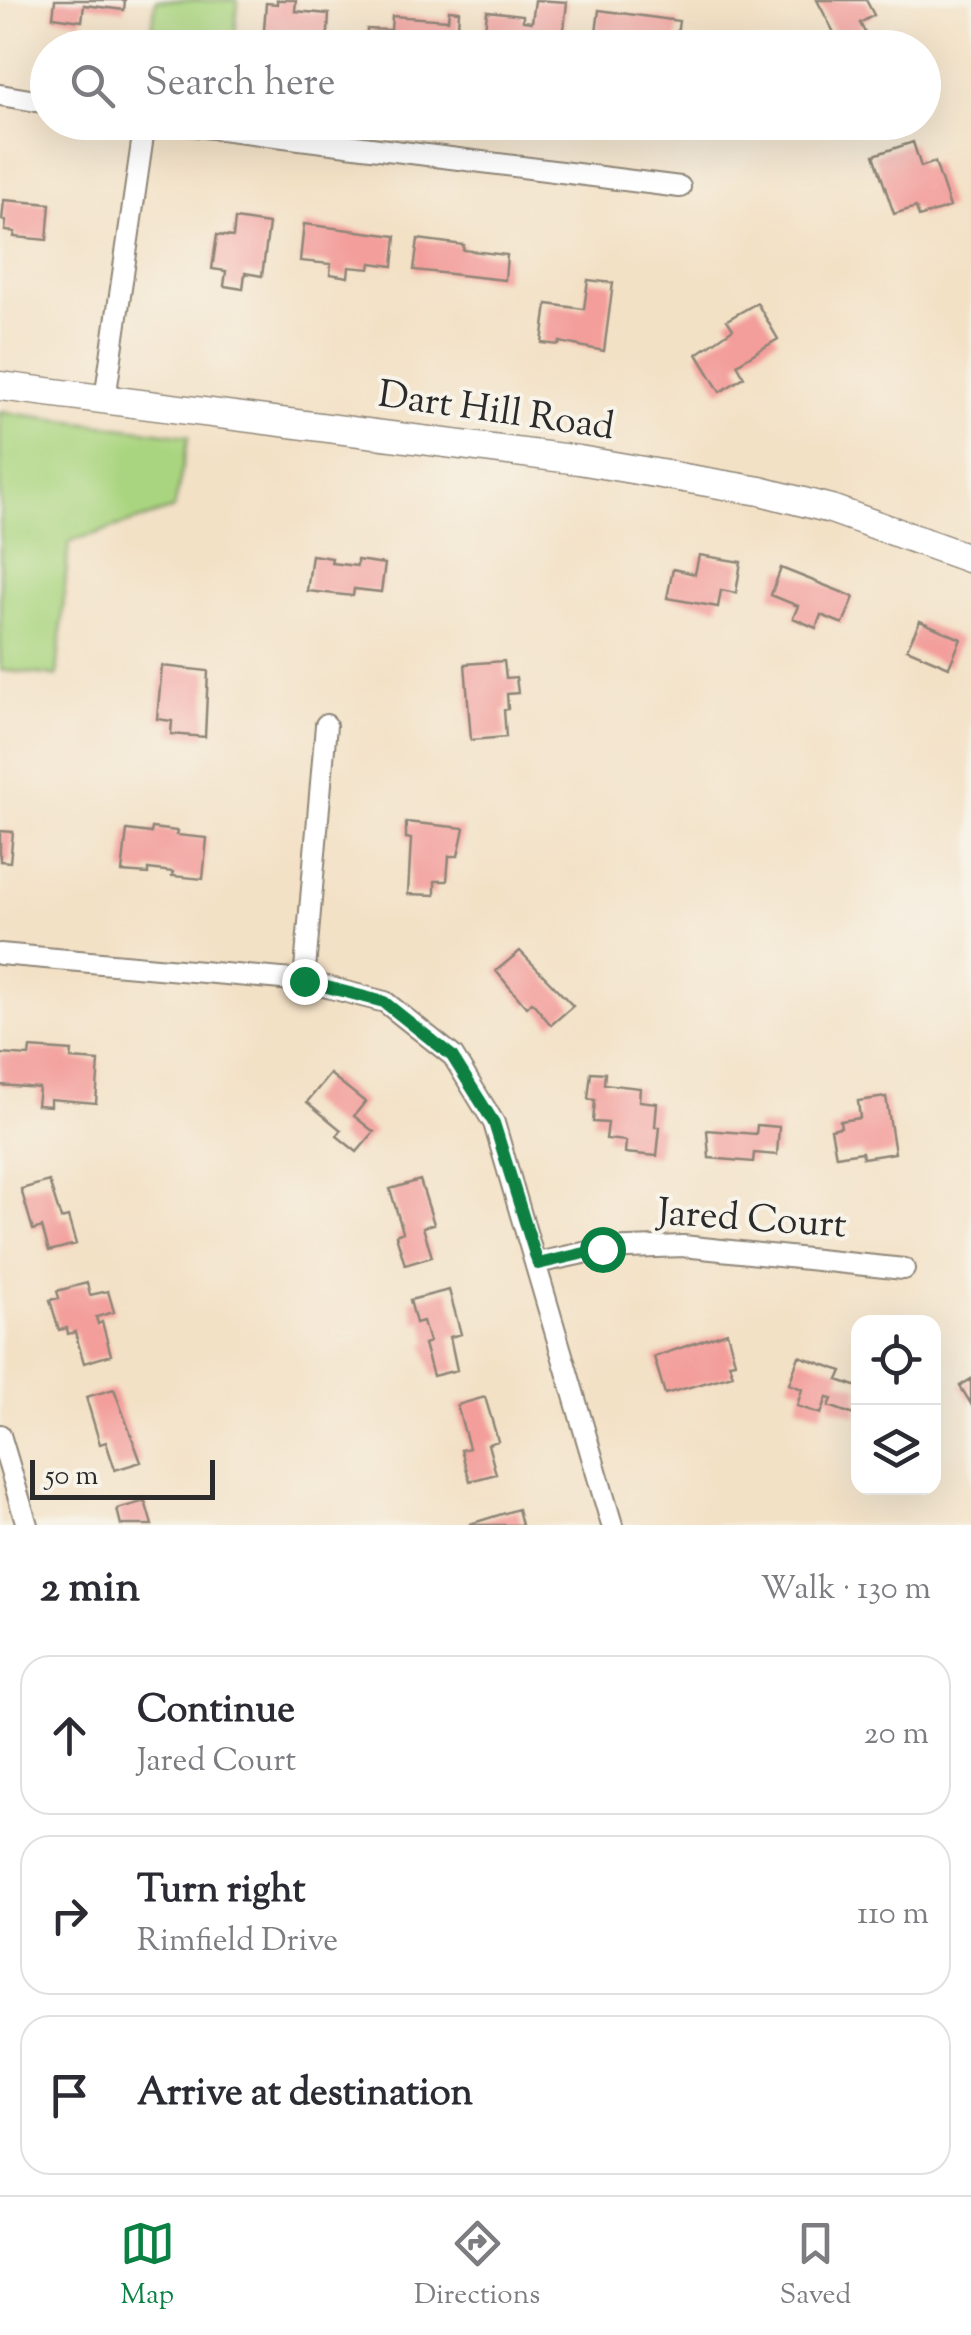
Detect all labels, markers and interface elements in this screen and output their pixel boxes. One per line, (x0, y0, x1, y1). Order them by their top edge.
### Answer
search box (30, 30, 941, 140)
icon: search (65, 58, 120, 113)
text: Search here (145, 58, 336, 112)
street label: Dart Hill Road (374, 370, 618, 456)
route end (282, 959, 328, 1005)
street label: Jared Court (654, 1187, 848, 1255)
route start (580, 1227, 626, 1273)
map controls (851, 1315, 941, 1495)
button: locate (851, 1315, 941, 1405)
button: layers (851, 1405, 941, 1495)
scale bar (30, 1455, 215, 1500)
text: 50 m (45, 1457, 99, 1497)
text: 2 min (40, 1560, 140, 1620)
text: Walk · 130 m (760, 1567, 931, 1613)
text: Continue (137, 1685, 295, 1739)
icon: ahead (42, 1708, 97, 1763)
text: 20 m (864, 1712, 929, 1758)
text: Jared Court (137, 1739, 296, 1785)
text: Turn right (137, 1865, 305, 1919)
icon: right (42, 1888, 97, 1943)
text: 110 m (857, 1892, 929, 1938)
text: Rimfield Drive (137, 1919, 338, 1965)
icon: arrive (42, 2068, 97, 2123)
text: Arrive at destination (137, 2068, 473, 2122)
tab: Map (120, 2216, 175, 2316)
tab: Directions (414, 2216, 540, 2316)
tab: Saved (779, 2216, 851, 2316)

